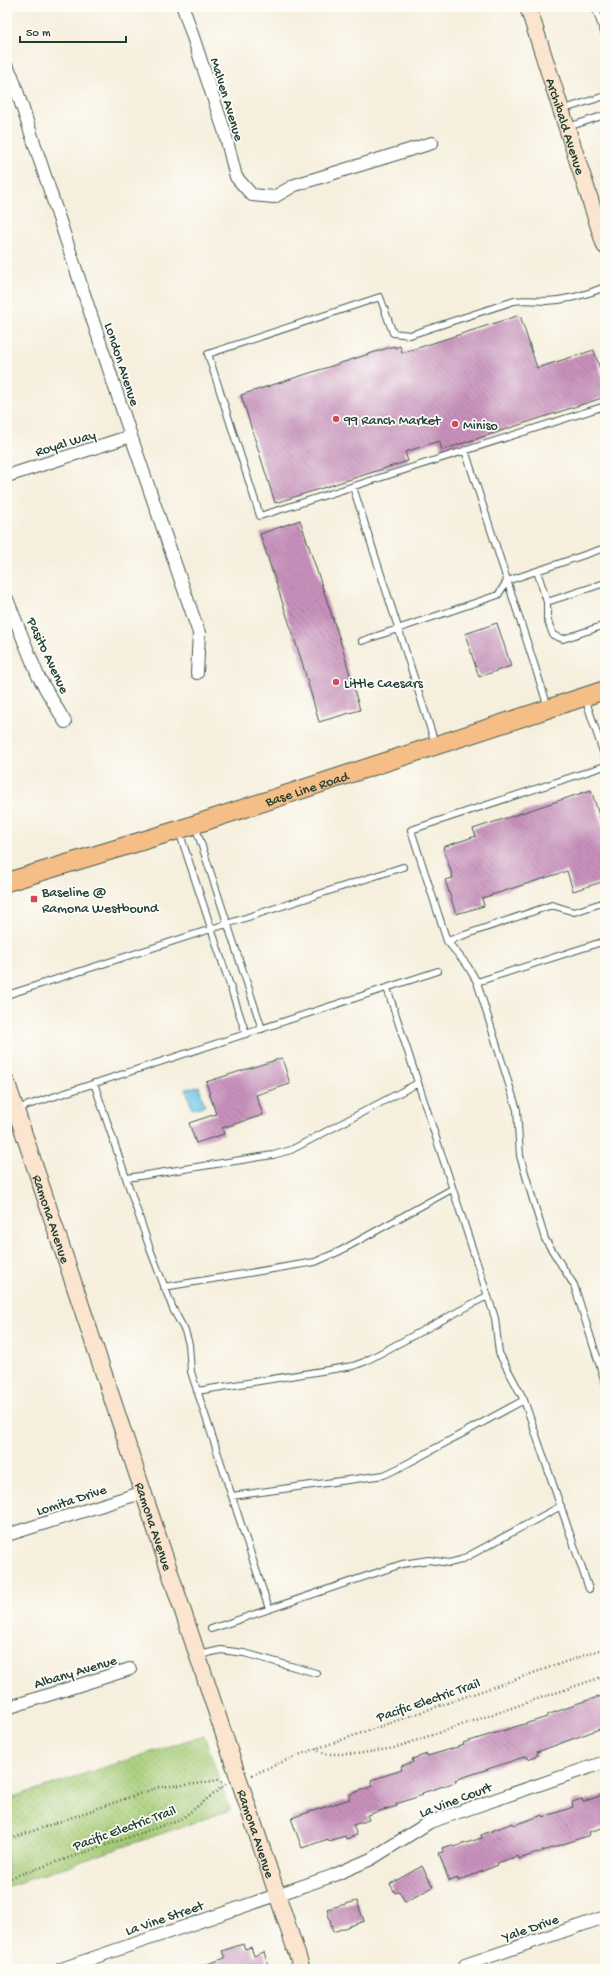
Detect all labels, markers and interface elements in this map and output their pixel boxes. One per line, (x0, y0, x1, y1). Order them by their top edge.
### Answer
scale bar (20, 18, 126, 44)
text: 50 m (26, 27, 51, 41)
street label: Malven Avenue (205, 56, 247, 144)
street label: Archibald Avenue (540, 76, 588, 178)
street label: London Avenue (99, 321, 142, 409)
place label: 99 Ranch Market (343, 413, 442, 430)
marker: 99 Ranch Market (331, 414, 341, 424)
place label: Miniso (463, 418, 498, 435)
marker: Miniso (450, 419, 460, 429)
street label: Royal Way (33, 427, 98, 462)
street label: Pasito Avenue (21, 614, 72, 698)
place label: Little Caesars (344, 676, 424, 693)
marker: Little Caesars (331, 677, 341, 687)
street label: Base Line Road (263, 768, 353, 812)
place label: Baseline @ Ramona Westbound (41, 885, 160, 918)
marker: Baseline @ Ramona Westbound (29, 894, 39, 904)
street label: Ramona Avenue (27, 1173, 73, 1267)
street label: Ramona Avenue (130, 1480, 175, 1574)
street label: Lomita Drive (35, 1482, 110, 1521)
street label: Albany Avenue (32, 1653, 120, 1694)
street label: Pacific Electric Trail (374, 1676, 483, 1727)
street label: La Vine Court (417, 1779, 496, 1823)
street label: Ramona Avenue (232, 1788, 277, 1881)
street label: Pacific Electric Trail (70, 1803, 179, 1856)
street label: La Vine Street (123, 1898, 207, 1941)
street label: Yale Drive (499, 1912, 562, 1948)

